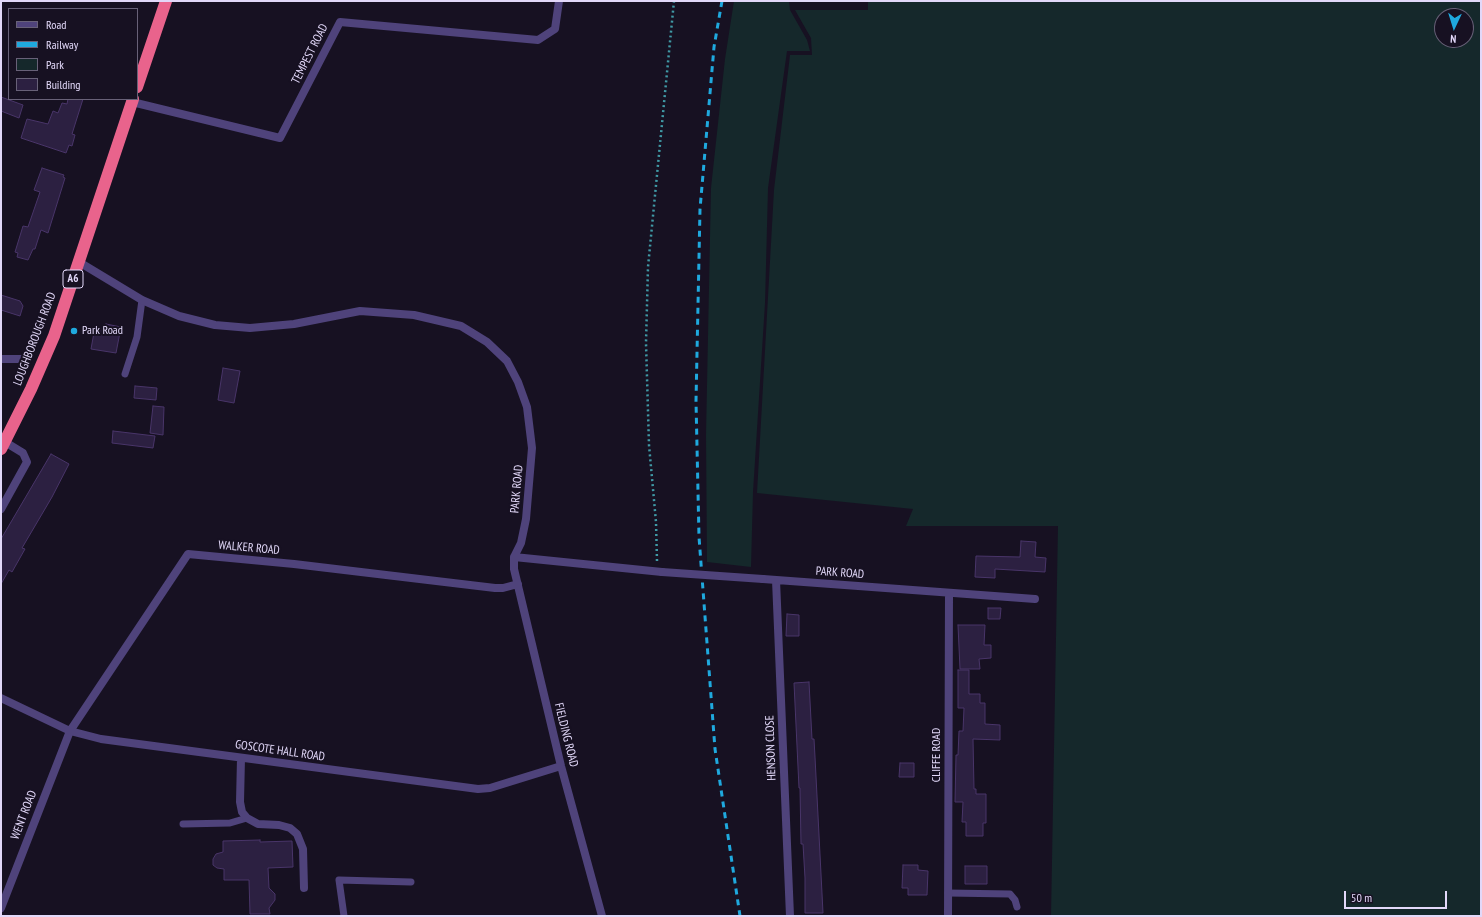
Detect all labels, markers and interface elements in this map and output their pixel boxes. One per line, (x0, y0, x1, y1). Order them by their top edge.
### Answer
legend (8, 8, 138, 100)
north arrow (1434, 8, 1474, 48)
text: Road (46, 17, 66, 32)
street label: TEMPEST ROAD (289, 22, 331, 86)
text: N (1450, 32, 1457, 46)
text: Railway (46, 37, 78, 52)
text: Park (46, 57, 64, 72)
text: Building (46, 77, 81, 92)
road number: A6 (63, 270, 83, 288)
street label: LOUGHBOROUGH ROAD (11, 290, 59, 388)
place label: Park Road (82, 324, 123, 338)
marker: Park Road (69, 326, 79, 336)
street label: PARK ROAD (508, 464, 526, 514)
street label: WALKER ROAD (218, 538, 280, 558)
street label: PARK ROAD (815, 564, 865, 582)
street label: FIELDING ROAD (551, 701, 581, 769)
street label: HENSON CLOSE (763, 715, 779, 781)
street label: CLIFFE ROAD (930, 728, 944, 782)
street label: GOSCOTE HALL ROAD (234, 738, 326, 764)
street label: WENT ROAD (8, 788, 40, 842)
scale bar (1346, 883, 1449, 909)
text: 50 m (1351, 890, 1372, 905)

